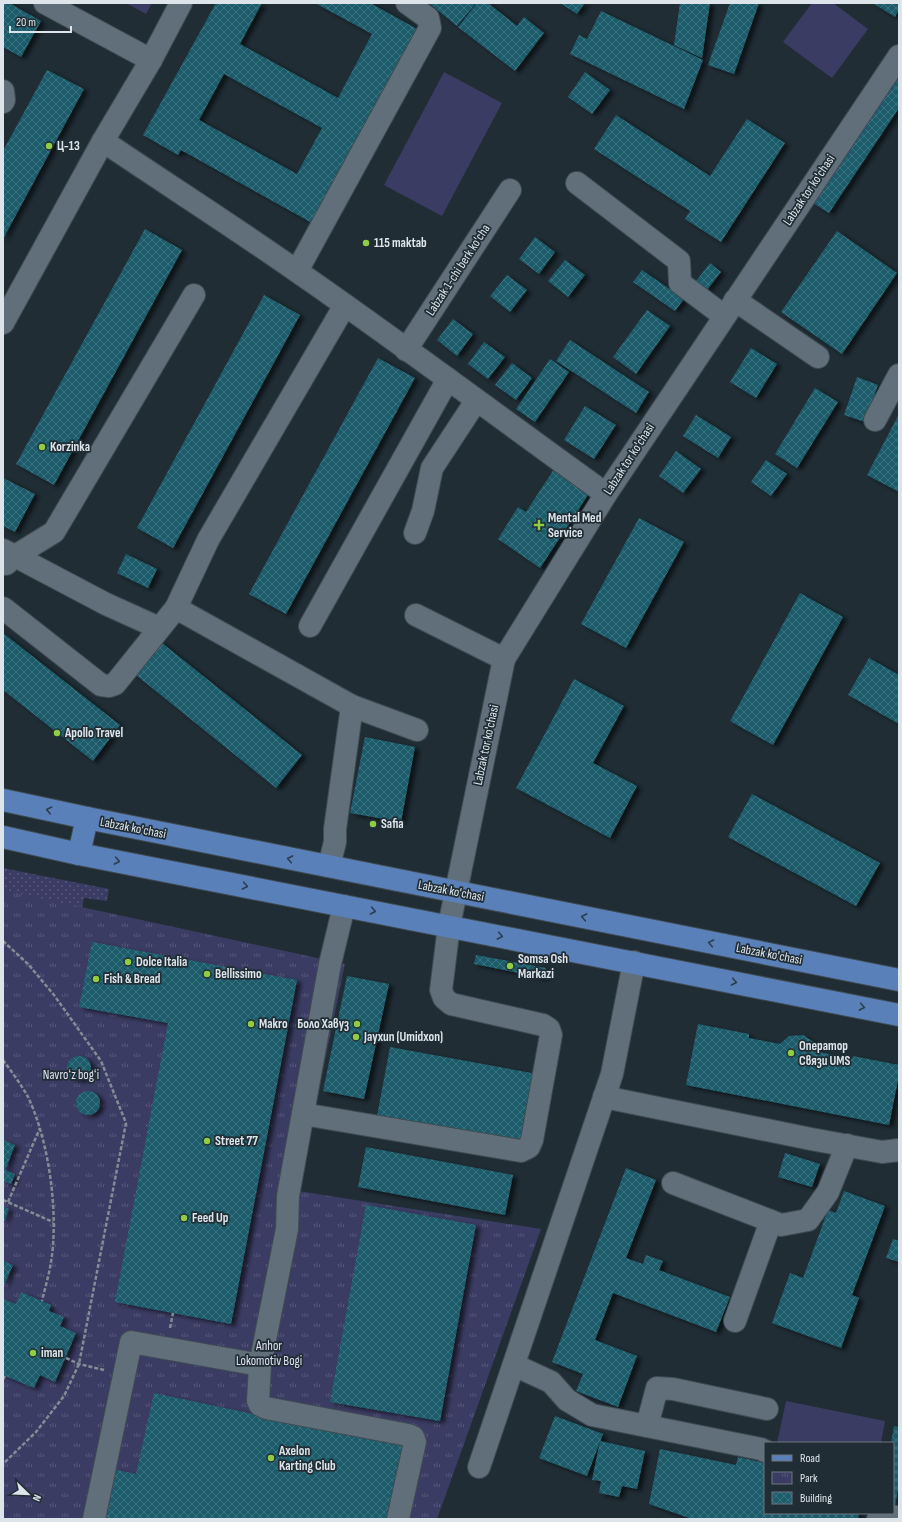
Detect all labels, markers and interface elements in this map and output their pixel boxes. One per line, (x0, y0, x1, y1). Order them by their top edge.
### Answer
scale bar (10, 8, 71, 34)
text: 20 m (16, 15, 36, 30)
place label: Ц-13 (57, 138, 80, 154)
marker: Ц-13 (44, 141, 54, 151)
street label: Labzak tor ko'chasi (779, 152, 839, 228)
street label: Labzak 1-chi berk ko'cha (422, 221, 494, 319)
place label: 115 maktab (374, 235, 427, 251)
marker: 115 maktab (361, 238, 371, 248)
street label: Labzak tor ko'chasi (600, 420, 658, 498)
place label: Korzinka (50, 439, 90, 455)
marker: Korzinka (37, 442, 47, 452)
place label: Mental Med Service (548, 510, 602, 541)
marker: Mental Med Service (533, 519, 545, 531)
street label: Labzak tor ko'chasi (470, 703, 502, 787)
place label: Apollo Travel (64, 725, 123, 741)
marker: Apollo Travel (52, 728, 62, 738)
one-way arrow (45, 806, 52, 814)
street label: Labzak ko'chasi (99, 814, 167, 842)
place label: Safia (381, 816, 404, 832)
marker: Safia (368, 819, 378, 829)
one-way arrow (287, 855, 294, 863)
one-way arrow (114, 857, 121, 865)
street label: Labzak ko'chasi (417, 877, 485, 905)
one-way arrow (242, 882, 248, 890)
one-way arrow (369, 907, 376, 915)
one-way arrow (581, 914, 587, 922)
one-way arrow (497, 932, 503, 940)
one-way arrow (708, 939, 714, 947)
street label: Labzak ko'chasi (735, 940, 803, 968)
place label: Somsa Osh Markazi (518, 951, 568, 982)
place label: Dolce Italia (136, 954, 187, 970)
marker: Dolce Italia (123, 957, 133, 967)
marker: Somsa Osh Markazi (505, 961, 515, 971)
place label: Bellissimo (215, 966, 262, 982)
marker: Bellissimo (202, 969, 212, 979)
place label: Fish & Bread (104, 971, 161, 987)
marker: Fish & Bread (91, 974, 101, 984)
one-way arrow (731, 977, 737, 986)
one-way arrow (859, 1003, 865, 1011)
place label: Makro (259, 1016, 288, 1032)
place label: Боло Хавуз (297, 1016, 349, 1032)
marker: Makro (246, 1019, 256, 1029)
marker: Боло Хавуз (352, 1019, 362, 1029)
place label: Jayxun (Umidxon) (363, 1029, 443, 1045)
marker: Jayxun (Umidxon) (351, 1032, 361, 1042)
place label: Оператор Связи UMS (799, 1038, 850, 1069)
marker: Оператор Связи UMS (786, 1048, 796, 1058)
park label: Navroʻz bogʻi (43, 1067, 99, 1083)
place label: Street 77 (215, 1133, 258, 1149)
marker: Street 77 (202, 1136, 212, 1146)
place label: Feed Up (192, 1210, 229, 1226)
marker: Feed Up (179, 1213, 189, 1223)
park label: Anhor Lokomotiv Bogi (236, 1338, 302, 1369)
place label: iman (41, 1345, 64, 1361)
marker: iman (28, 1348, 38, 1358)
legend (764, 1442, 894, 1514)
place label: Axelon Karting Club (278, 1443, 336, 1474)
text: Road (800, 1451, 820, 1466)
marker: Axelon Karting Club (266, 1453, 276, 1463)
text: Park (800, 1471, 818, 1486)
north arrow (8, 1474, 48, 1514)
text: Building (800, 1491, 832, 1506)
text: N (30, 1492, 44, 1503)

